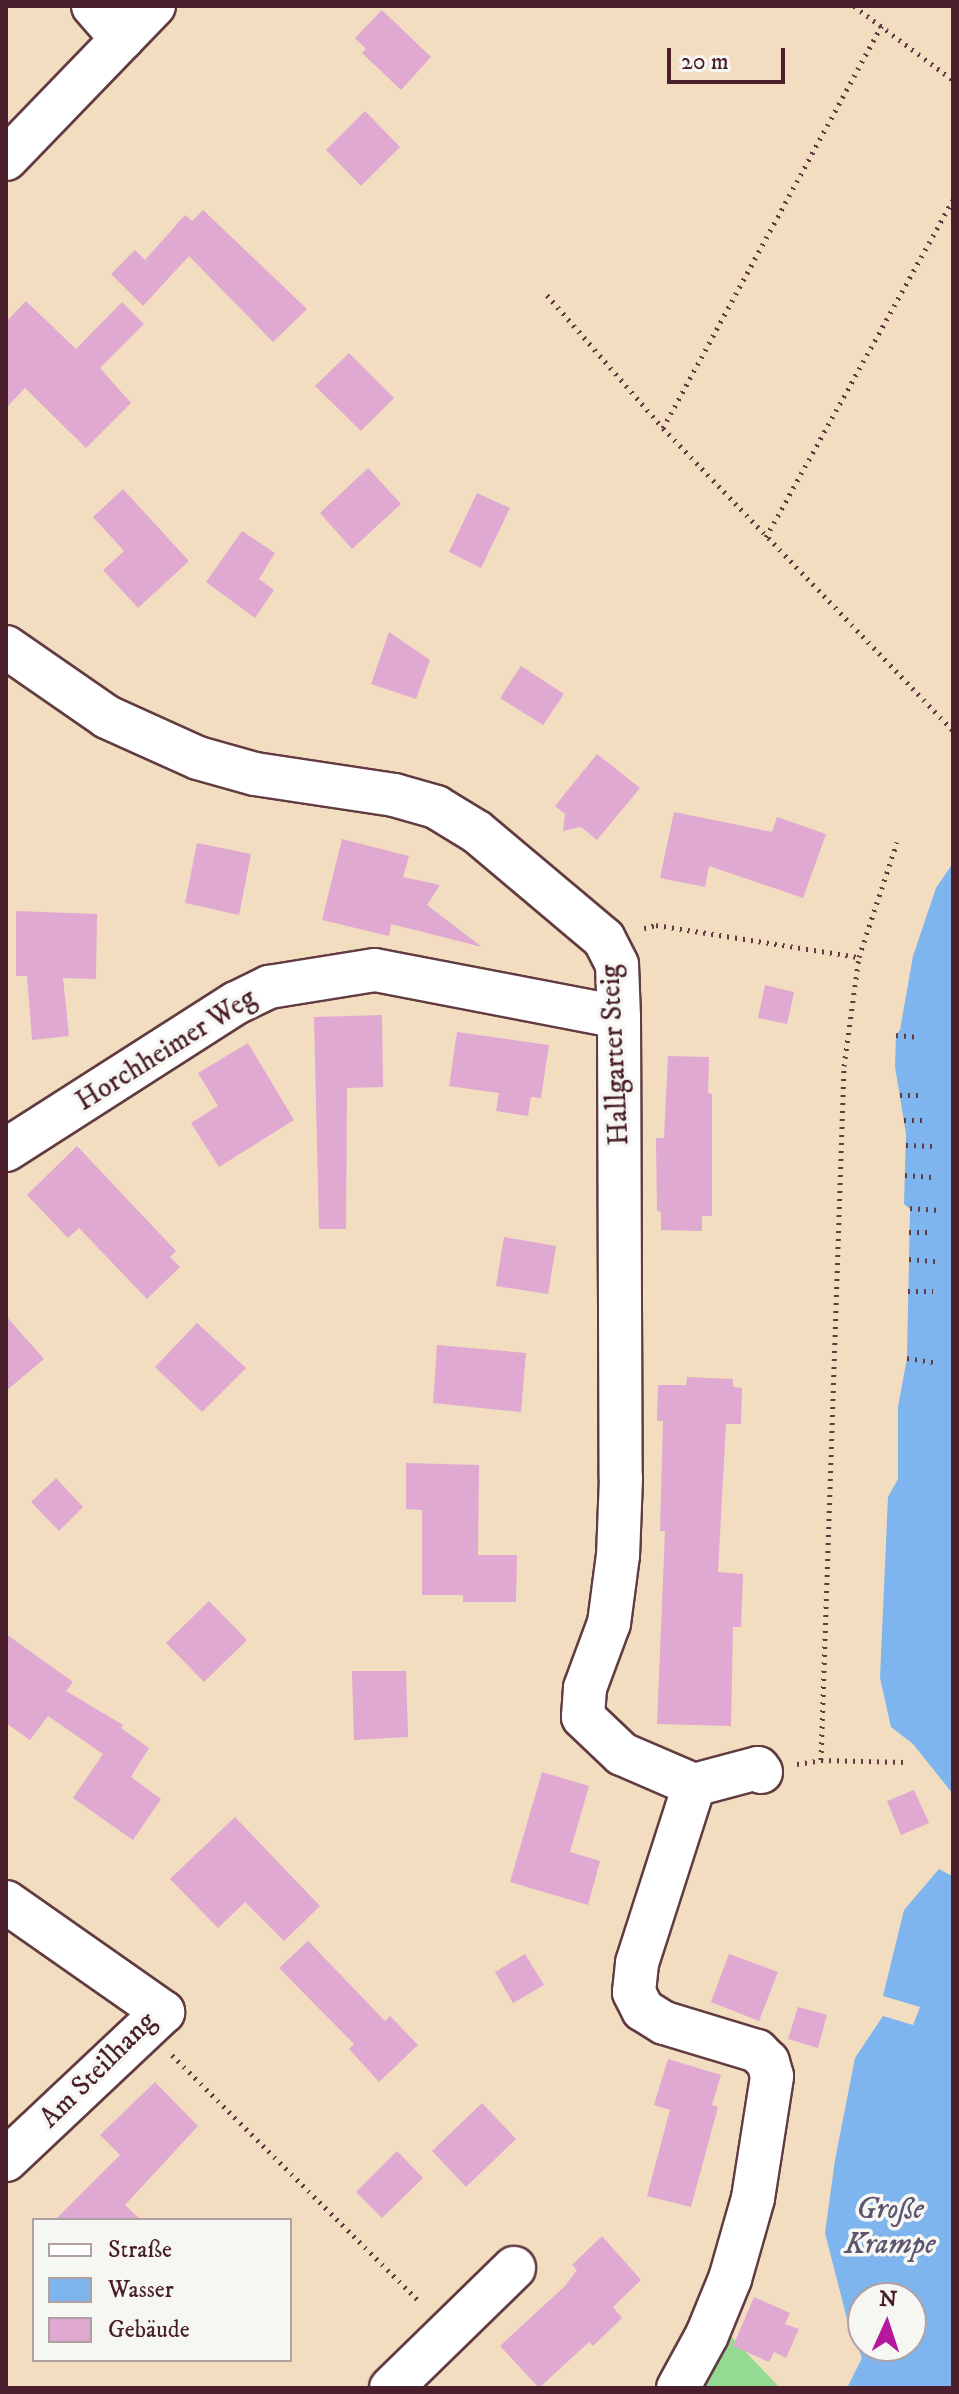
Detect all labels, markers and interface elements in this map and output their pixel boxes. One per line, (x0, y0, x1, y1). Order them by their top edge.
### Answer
scale bar (671, 32, 789, 82)
text: 20 m (681, 47, 729, 77)
street label: Hallgarter Steig (593, 964, 637, 1146)
street label: Horchheimer Weg (70, 981, 262, 1119)
street label: Am Steilhang (33, 2005, 163, 2135)
water label: Große Krampe (845, 2192, 935, 2262)
legend (32, 2218, 292, 2362)
text: Straße (108, 2235, 172, 2265)
text: Wasser (108, 2275, 174, 2305)
north arrow (847, 2282, 927, 2362)
text: N (878, 2286, 898, 2313)
text: Gebäude (108, 2315, 190, 2345)

